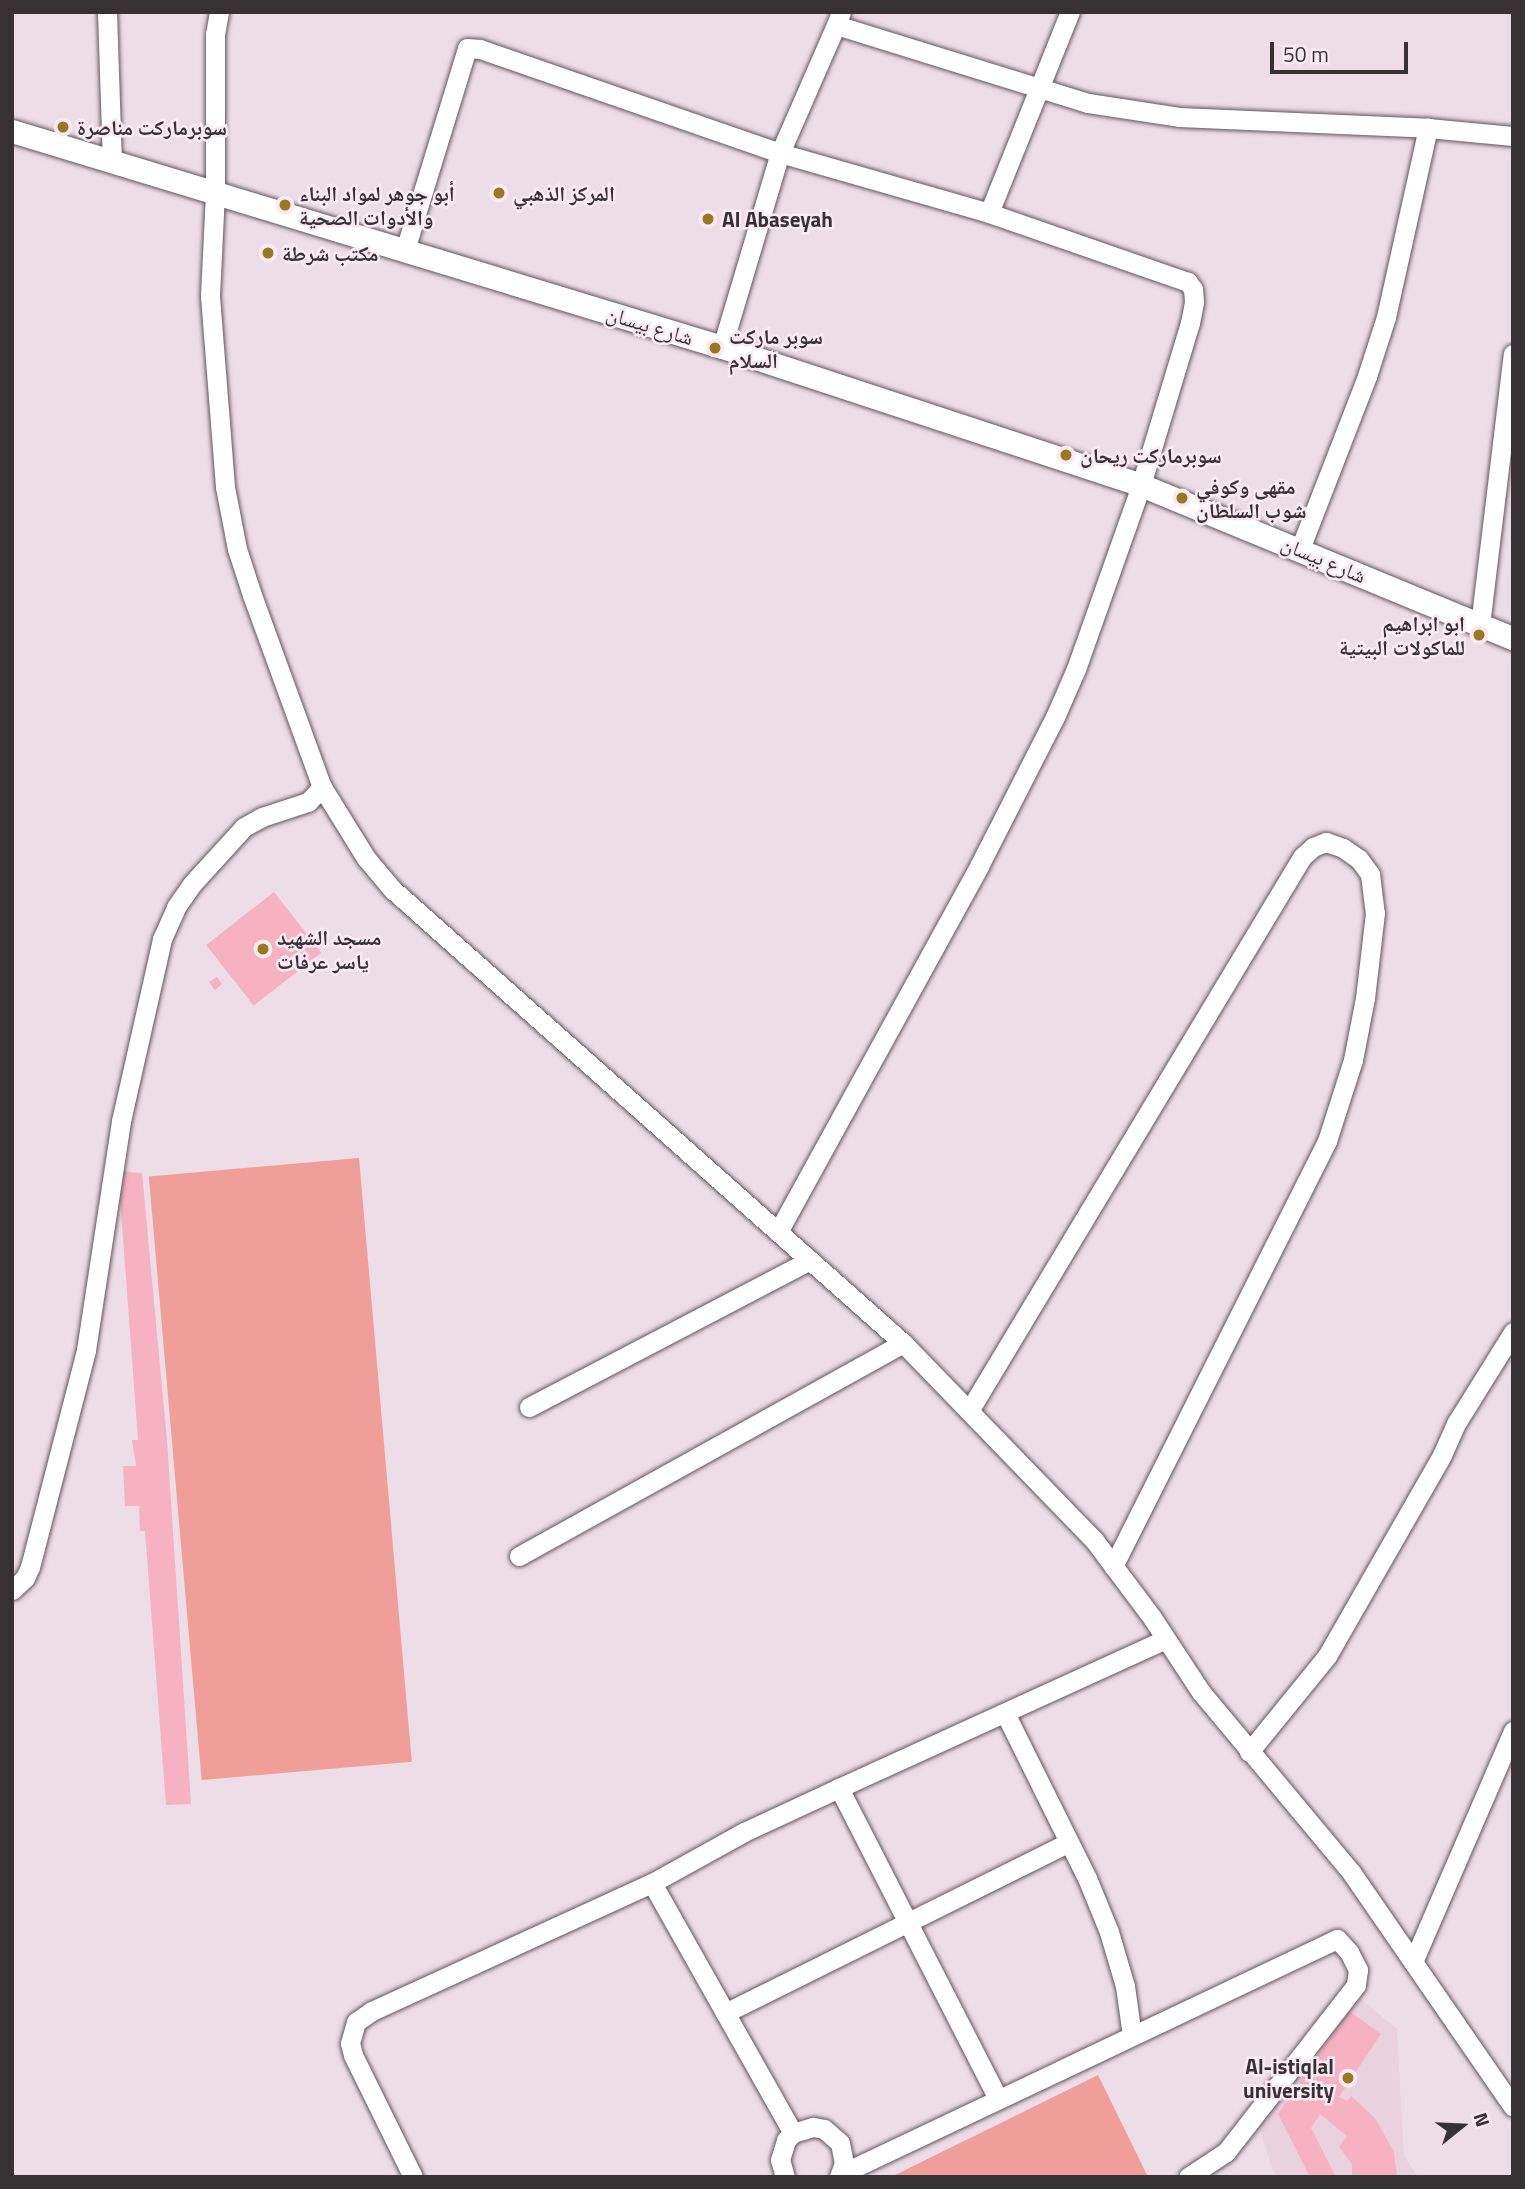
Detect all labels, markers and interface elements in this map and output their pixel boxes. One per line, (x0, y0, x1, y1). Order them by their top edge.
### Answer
scale bar (1273, 28, 1411, 72)
text: 50 m (1283, 38, 1329, 70)
place label: سوبرماركت مناصرة (77, 114, 227, 140)
marker: سوبرماركت مناصرة (55, 119, 71, 135)
place label: أبو جوهر لمواد البناء والأدوات الصحية (299, 180, 455, 230)
place label: المركز الذهبي (513, 180, 615, 206)
marker: المركز الذهبي (491, 185, 507, 201)
marker: أبو جوهر لمواد البناء والأدوات الصحية (277, 197, 293, 213)
place label: Al Abaseyah (722, 206, 833, 232)
marker: Al Abaseyah (700, 211, 716, 227)
place label: مكتب شرطة (282, 240, 378, 266)
marker: مكتب شرطة (260, 245, 276, 261)
street label: شارع بيسان (604, 300, 696, 350)
place label: سوبر ماركت السلام (729, 323, 823, 373)
marker: سوبر ماركت السلام (707, 340, 723, 356)
place label: سوبرماركت ريحان (1080, 442, 1222, 468)
marker: سوبرماركت ريحان (1058, 447, 1074, 463)
place label: مقهى وكوفي شوب السلطان (1196, 473, 1306, 523)
marker: مقهى وكوفي شوب السلطان (1174, 490, 1190, 506)
street label: شارع بيسان (1278, 530, 1370, 588)
place label: ابو ابراهيم للماكولات البيتية (1339, 610, 1465, 660)
marker: ابو ابراهيم للماكولات البيتية (1471, 627, 1487, 643)
place label: مسجد الشهيد ياسر عرفات (277, 924, 381, 974)
marker: مسجد الشهيد ياسر عرفات (255, 941, 271, 957)
place label: Al-istiqlal university (1243, 2053, 1334, 2103)
marker: Al-istiqlal university (1340, 2070, 1356, 2086)
north arrow (1427, 2091, 1497, 2161)
text: N (1467, 2109, 1498, 2130)

